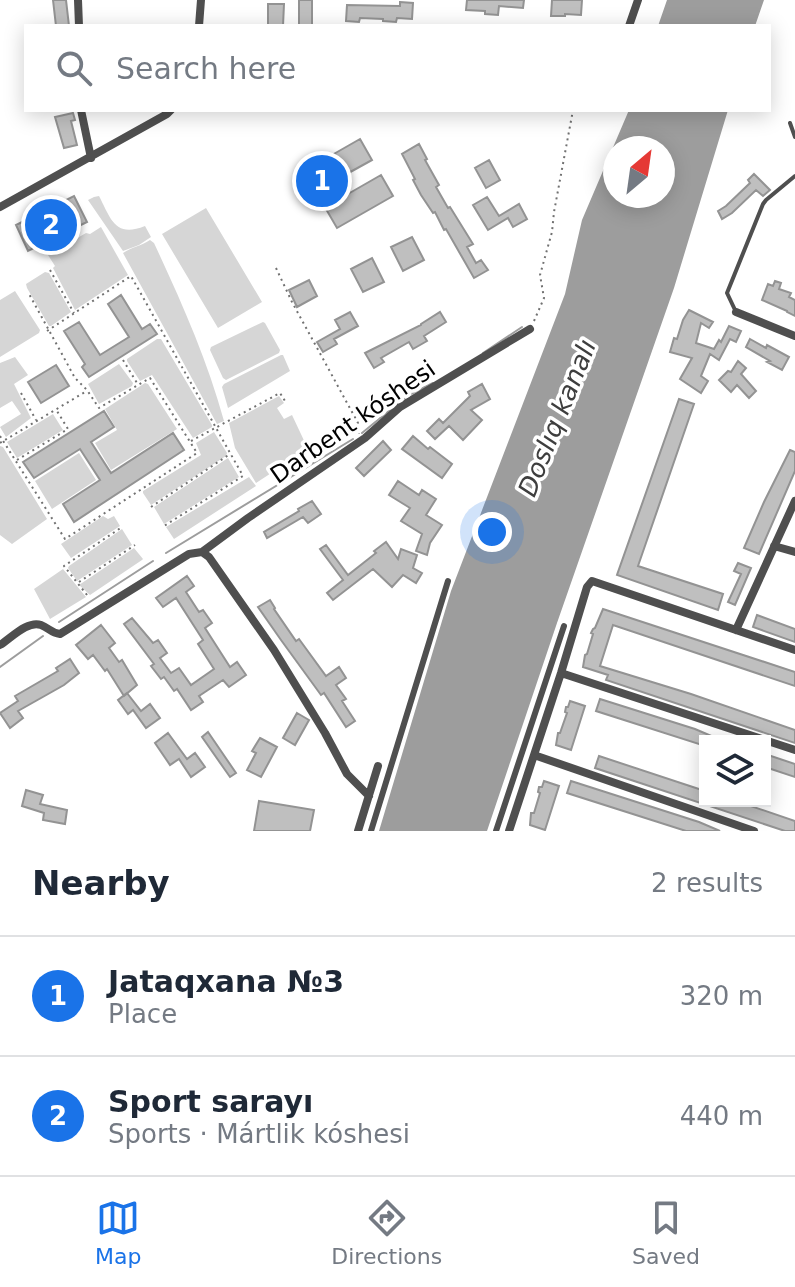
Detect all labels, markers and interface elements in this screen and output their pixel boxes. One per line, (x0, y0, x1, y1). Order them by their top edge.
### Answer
search box (24, 24, 771, 112)
icon: search (52, 46, 96, 90)
text: Search here (116, 51, 296, 86)
north arrow (603, 136, 675, 208)
pin: 1 (296, 151, 348, 211)
pin: 2 (25, 195, 77, 255)
water label: Doslıq kanalı (512, 335, 602, 501)
street label: Darbent kóshesi (265, 355, 441, 489)
your location (472, 512, 512, 552)
map controls (699, 735, 771, 807)
button: layers (699, 735, 771, 807)
text: Nearby (32, 863, 170, 903)
text: 2 results (651, 868, 763, 898)
text: Jataqxana №3 (108, 964, 344, 999)
text: 1 (49, 981, 67, 1011)
text: 320 m (680, 981, 763, 1011)
text: Place (108, 999, 177, 1029)
text: Sport sarayı (108, 1084, 313, 1119)
text: 2 (49, 1101, 67, 1131)
text: 440 m (680, 1101, 763, 1131)
text: Sports · Mártlik kóshesi (108, 1119, 410, 1149)
tab: Map (95, 1196, 141, 1269)
tab: Directions (331, 1196, 442, 1269)
tab: Saved (632, 1196, 700, 1269)

